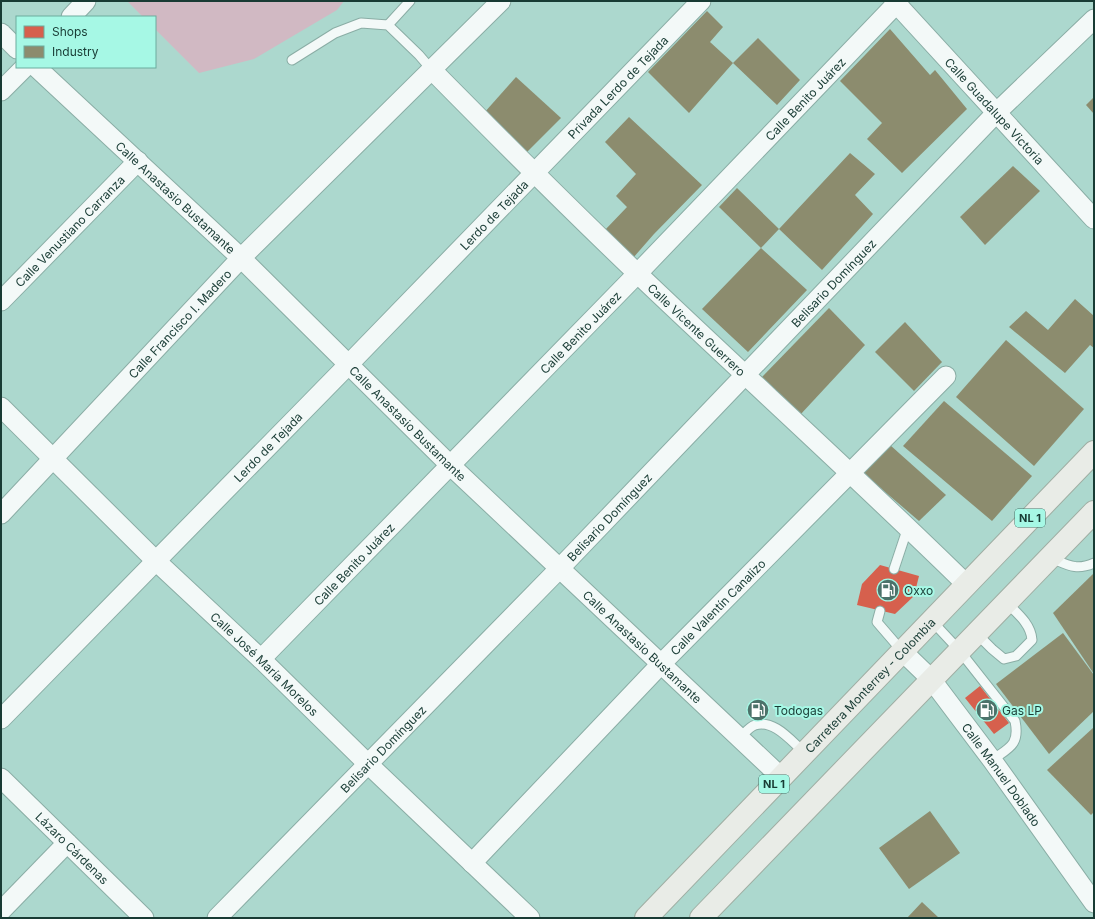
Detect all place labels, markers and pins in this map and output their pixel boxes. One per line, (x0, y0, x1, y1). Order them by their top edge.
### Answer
fuel station icon: Oxxo (875, 577, 901, 603)
place label: Oxxo (904, 583, 933, 598)
fuel station icon: Todogas (745, 697, 771, 723)
fuel station icon: Gas LP (974, 697, 1000, 723)
place label: Todogas (774, 703, 823, 718)
place label: Gas LP (1002, 703, 1042, 718)

